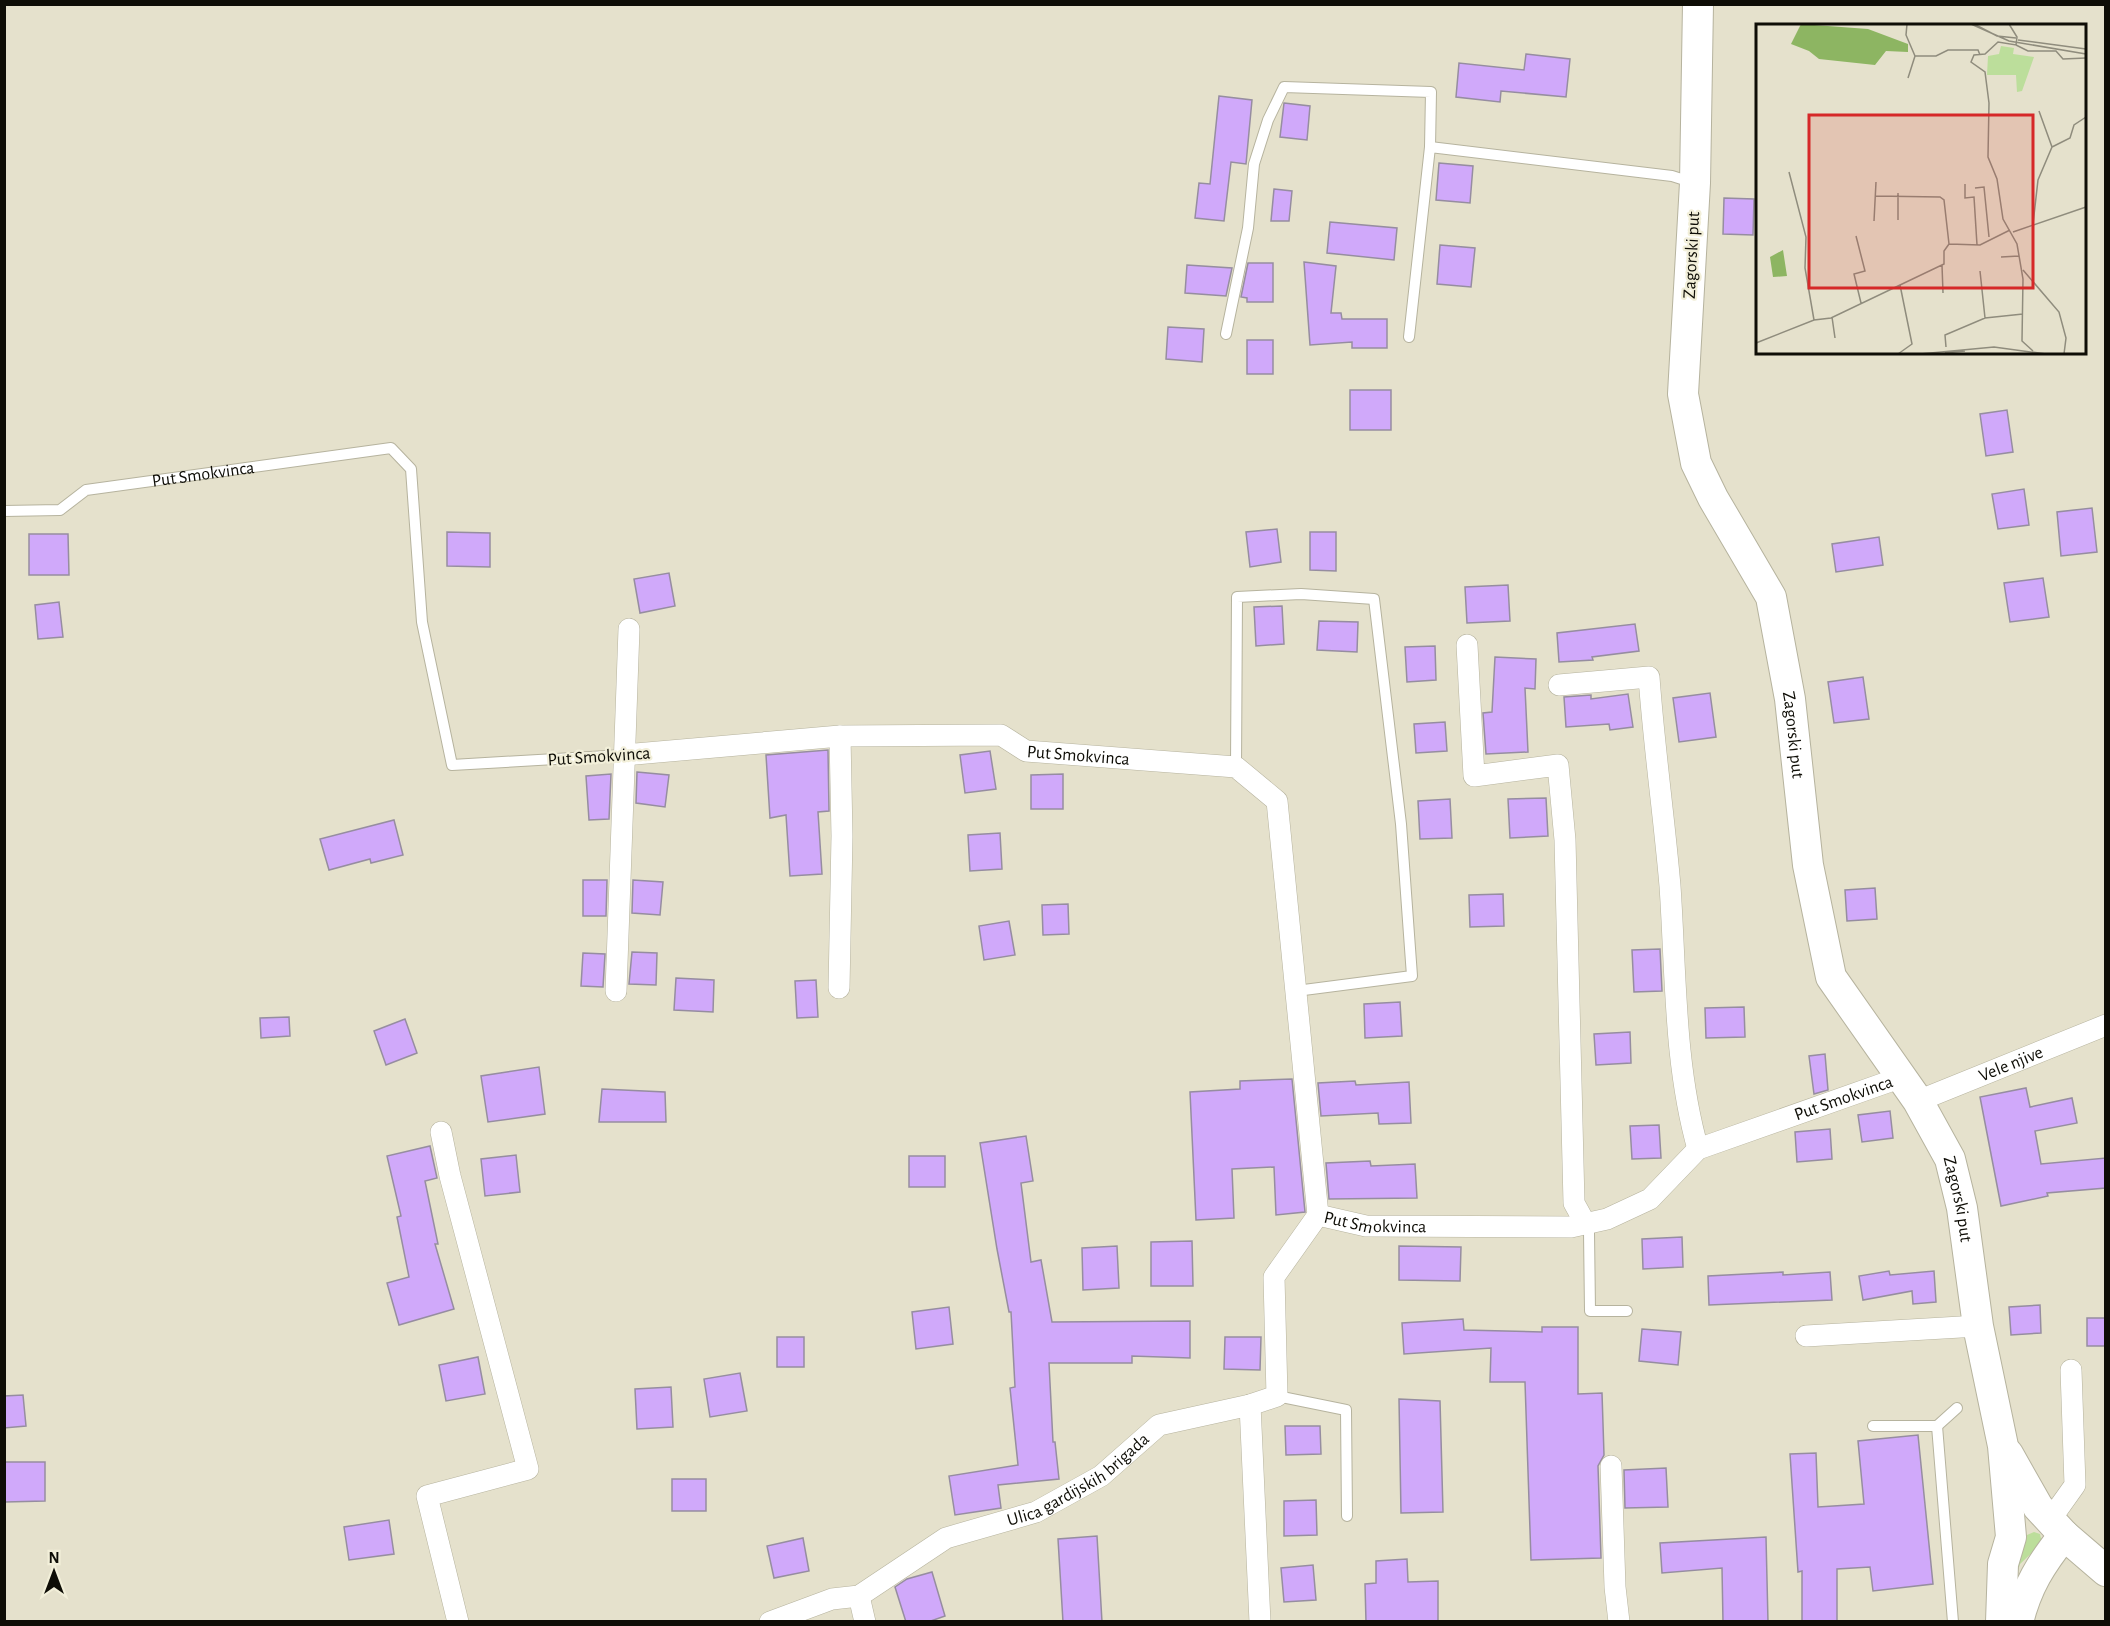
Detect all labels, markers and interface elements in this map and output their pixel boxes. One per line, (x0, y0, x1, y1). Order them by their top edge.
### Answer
inset map (1756, 24, 2086, 354)
street label: Zagorski put (1681, 211, 1703, 299)
street label: Put Smokvinca (151, 459, 256, 491)
street label: Zagorski put (1779, 690, 1807, 780)
street label: Put Smokvinca (1026, 743, 1130, 769)
street label: Put Smokvinca (547, 744, 651, 770)
street label: Vele njive (1976, 1043, 2046, 1085)
street label: Put Smokvinca (1792, 1073, 1895, 1124)
street label: Zagorski put (1940, 1154, 1975, 1244)
street label: Put Smokvinca (1322, 1209, 1426, 1237)
street label: Ulica gardijskih brigada (1005, 1430, 1153, 1530)
north arrow (24, 1542, 84, 1602)
text: N (48, 1550, 60, 1566)

